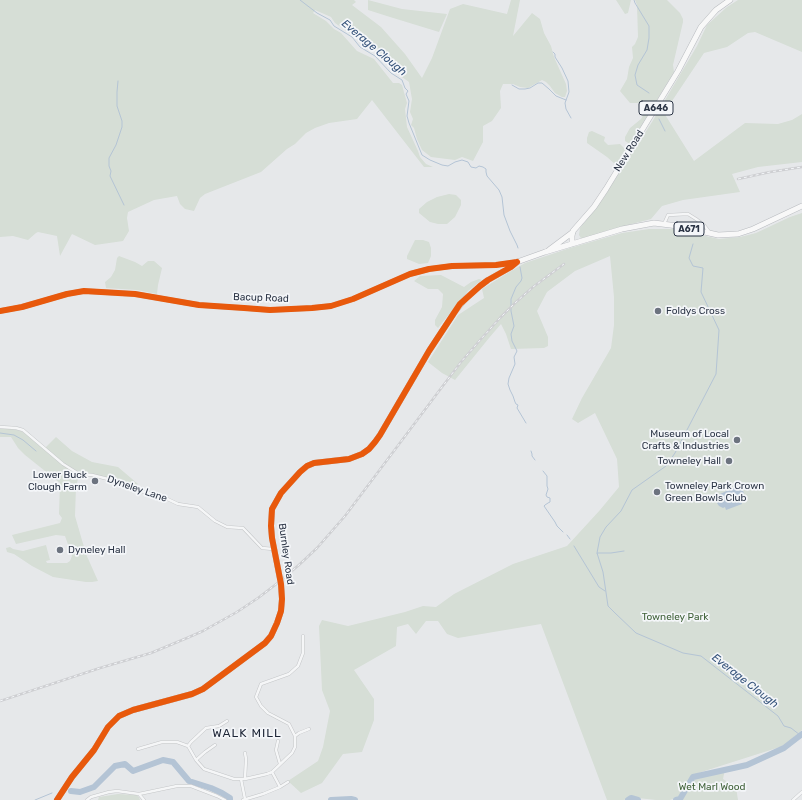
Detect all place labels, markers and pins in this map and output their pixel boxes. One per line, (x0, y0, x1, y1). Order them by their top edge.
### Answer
place label: Foldys Cross (666, 305, 725, 317)
marker: Foldys Cross (653, 306, 663, 316)
place label: Museum of Local Crafts & Industries (642, 428, 729, 452)
marker: Museum of Local Crafts & Industries (732, 435, 742, 445)
place label: Towneley Hall (658, 455, 721, 467)
marker: Towneley Hall (724, 456, 734, 466)
place label: Lower Buck Clough Farm (28, 469, 87, 492)
marker: Lower Buck Clough Farm (90, 476, 100, 486)
place label: Towneley Park Crown Green Bowls Club (665, 480, 764, 504)
marker: Towneley Park Crown Green Bowls Club (652, 487, 662, 497)
place label: Dyneley Hall (68, 544, 125, 556)
marker: Dyneley Hall (55, 545, 65, 555)

